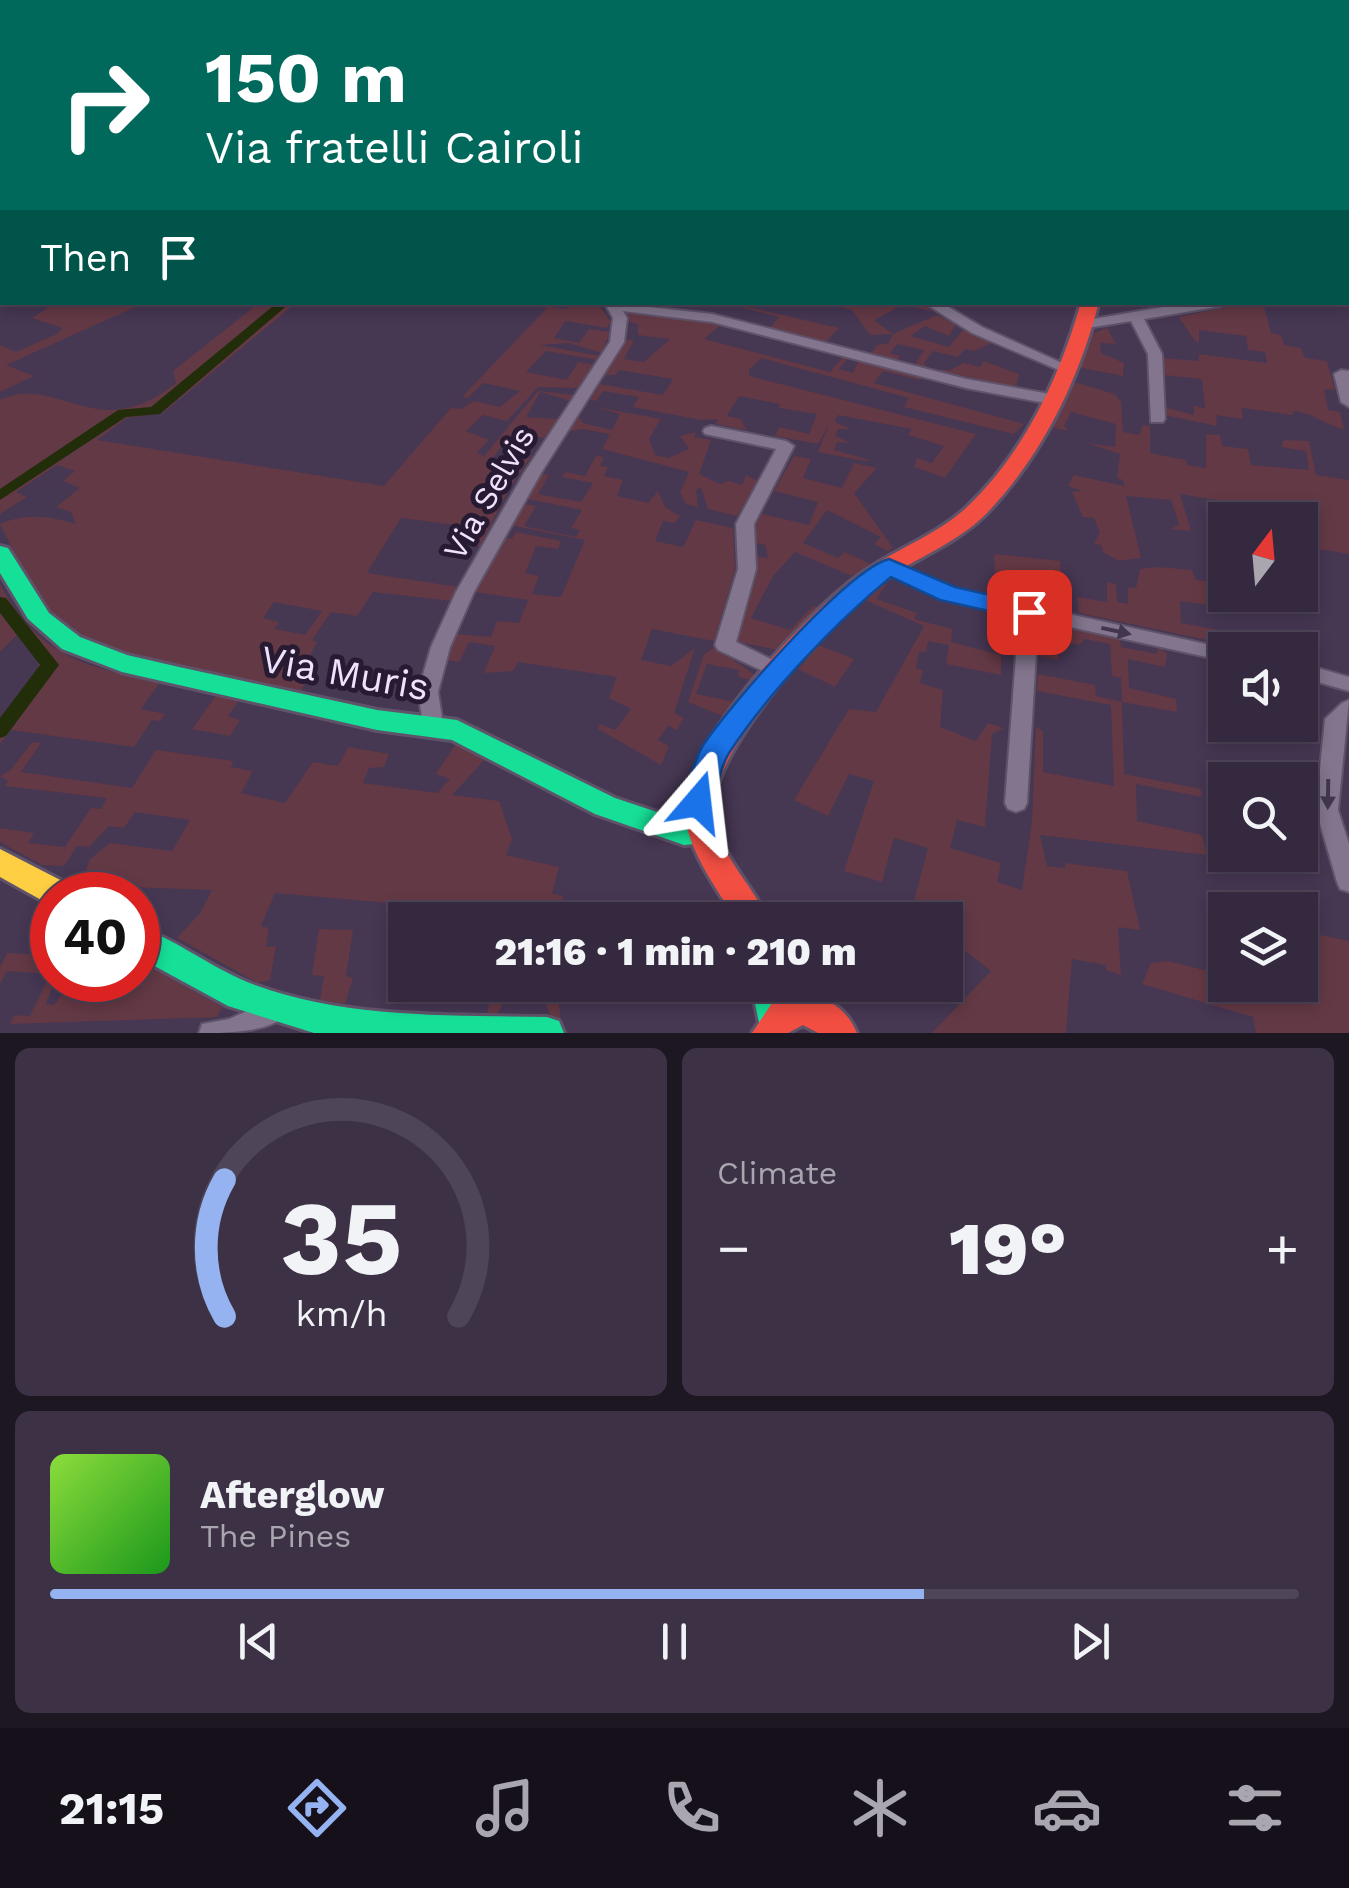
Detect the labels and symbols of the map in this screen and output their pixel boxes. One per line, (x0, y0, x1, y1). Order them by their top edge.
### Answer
street label: Via Selvis (436, 420, 542, 566)
north arrow (1208, 502, 1318, 612)
pin (987, 570, 1072, 655)
one-way arrow (1101, 623, 1132, 639)
street label: Via Muris (258, 637, 432, 709)
position arrow (646, 750, 750, 854)
one-way arrow (1320, 779, 1336, 810)
speed limit sign: 40 (30, 872, 160, 1002)

